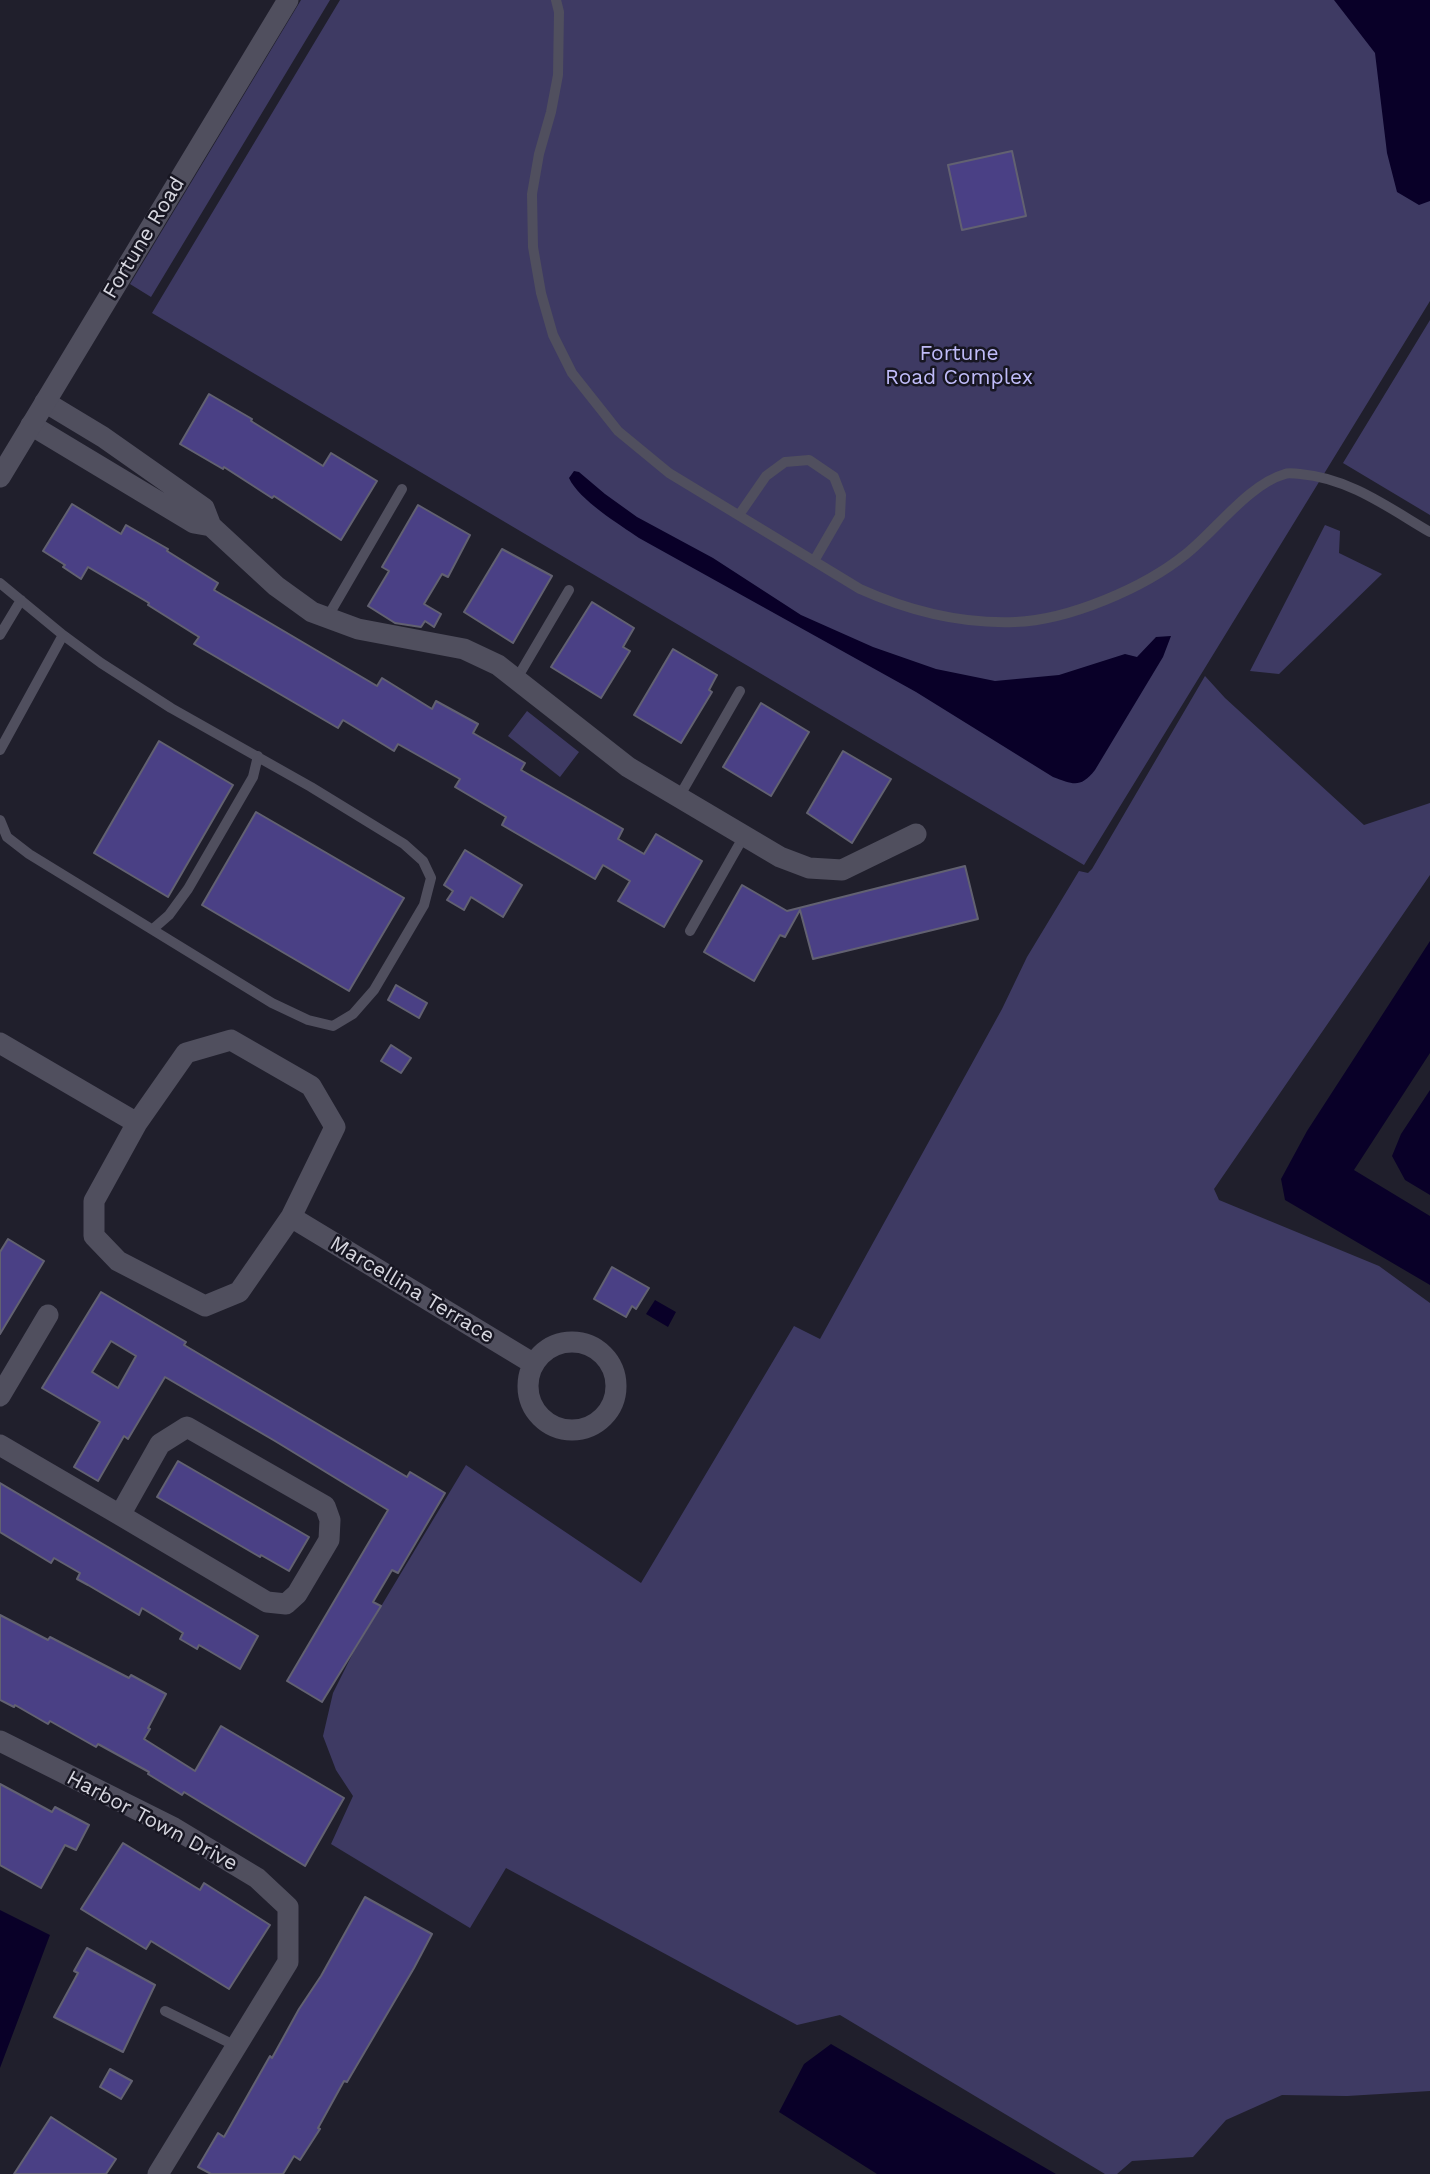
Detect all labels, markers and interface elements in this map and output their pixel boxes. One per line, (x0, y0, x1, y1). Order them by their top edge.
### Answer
street label: Fortune Road (98, 173, 190, 303)
park label: Fortune Road Complex (885, 341, 1033, 391)
street label: Marcellina Terrace (325, 1231, 499, 1349)
street label: Harbor Town Drive (62, 1765, 242, 1877)

